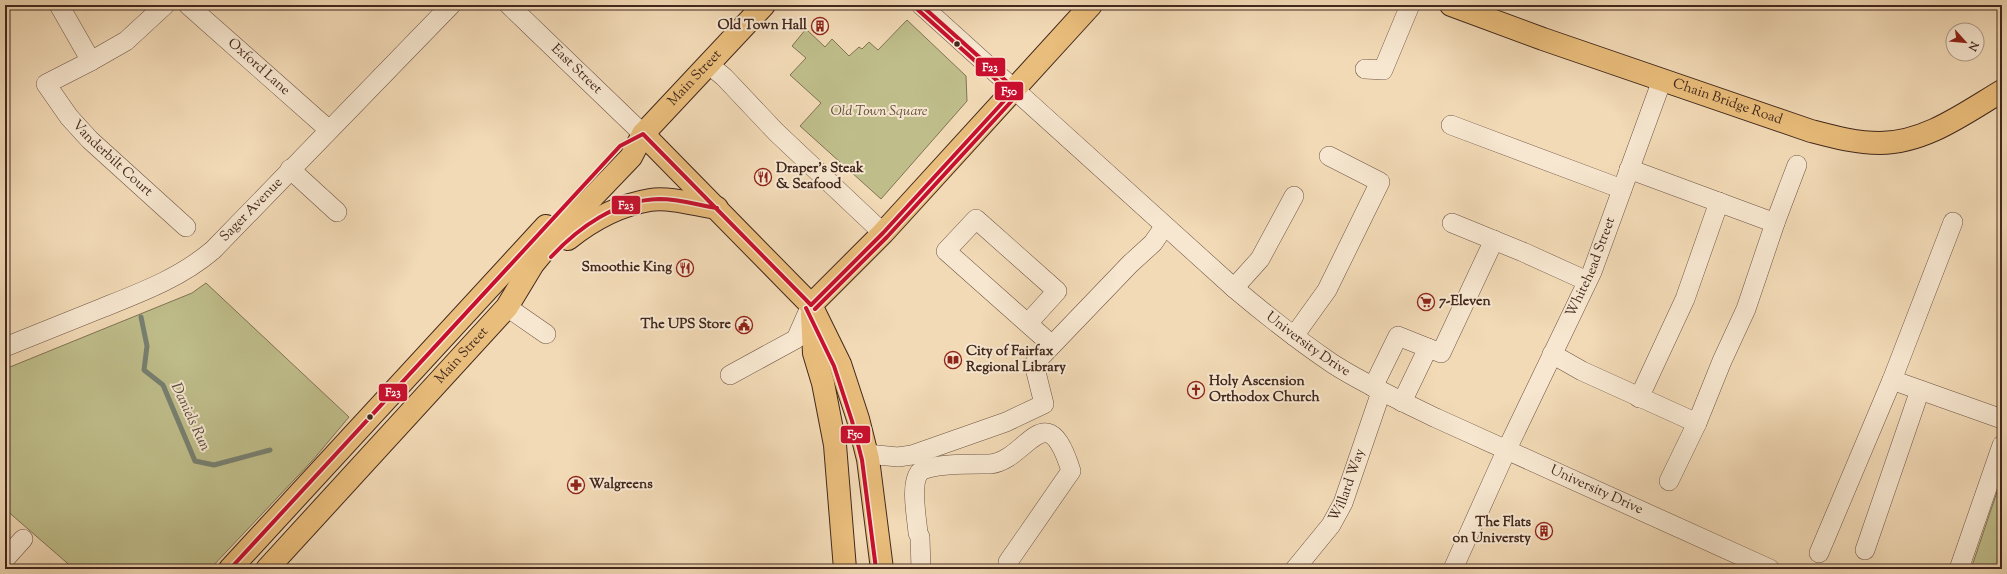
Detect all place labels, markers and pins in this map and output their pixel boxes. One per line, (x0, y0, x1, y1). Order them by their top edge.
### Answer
place label: Old Town Hall (717, 16, 807, 36)
building icon: Old Town Hall (810, 16, 830, 36)
unlabelled marker (952, 39, 962, 49)
place label: Draper’s Steak & Seafood (776, 159, 864, 195)
restaurant icon: Draper’s Steak & Seafood (753, 167, 773, 187)
place label: Smoothie King (581, 258, 672, 278)
restaurant icon: Smoothie King (675, 258, 695, 278)
supermarket icon: 7-Eleven (1416, 292, 1436, 312)
place label: 7-Eleven (1439, 292, 1491, 312)
place label: The UPS Store (640, 315, 731, 335)
public building icon: The UPS Store (734, 315, 754, 335)
place label: City of Fairfax Regional Library (966, 342, 1066, 378)
library icon: City of Fairfax Regional Library (943, 350, 963, 370)
place label: Holy Ascension Orthodox Church (1209, 372, 1321, 408)
church icon: Holy Ascension Orthodox Church (1186, 380, 1206, 400)
unlabelled marker (365, 412, 375, 422)
pharmacy icon: Walgreens (566, 475, 586, 495)
place label: Walgreens (589, 475, 653, 495)
place label: The Flats on Universty (1453, 513, 1531, 549)
building icon: The Flats on Universty (1534, 521, 1554, 541)

